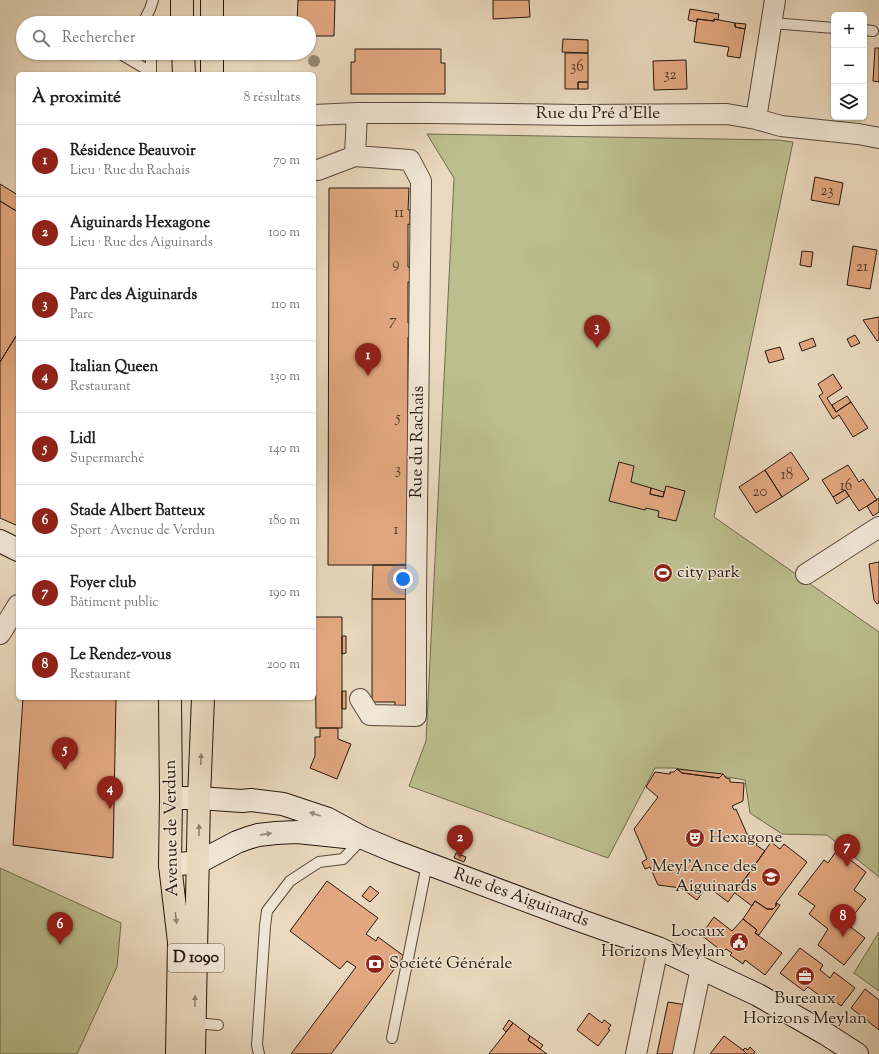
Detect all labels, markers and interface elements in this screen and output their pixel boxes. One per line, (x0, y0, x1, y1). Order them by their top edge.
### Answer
map controls (831, 12, 867, 120)
button: + (831, 12, 867, 48)
search box (16, 16, 316, 60)
icon: search (30, 27, 52, 49)
text: Rechercher (62, 28, 135, 49)
button: − (831, 48, 867, 84)
house number: 36 (570, 57, 584, 78)
house number: 32 (663, 65, 677, 86)
button: layers (831, 84, 867, 120)
text: À proximité (32, 86, 121, 110)
text: 8 résultats (244, 89, 300, 107)
street label: Rue du Pré d'Elle (536, 102, 660, 126)
text: Résidence Beauvoir (70, 141, 196, 162)
text: 1 (43, 152, 47, 170)
text: 70 m (273, 152, 300, 170)
text: Lieu · Rue du Rachais (70, 162, 190, 180)
house number: 23 (820, 181, 834, 202)
house number: 11 (394, 203, 404, 224)
text: Aiguinards Hexagone (70, 213, 210, 234)
text: 2 (42, 224, 48, 242)
text: 100 m (268, 224, 300, 242)
text: Lieu · Rue des Aiguinards (70, 234, 213, 252)
house number: 9 (392, 254, 400, 275)
house number: 21 (856, 257, 868, 278)
text: Parc des Aiguinards (70, 285, 197, 306)
text: 3 (42, 296, 48, 314)
text: 110 m (271, 296, 300, 314)
text: Parc (70, 306, 94, 324)
house number: 7 (389, 311, 397, 332)
pin: 3 (584, 315, 610, 348)
pin: 1 (355, 343, 381, 376)
text: Italian Queen (70, 357, 158, 378)
text: 4 (42, 368, 48, 386)
text: 130 m (270, 368, 300, 386)
text: Restaurant (70, 378, 131, 396)
street label: Rue du Rachais (405, 385, 431, 499)
house number: 5 (394, 408, 401, 429)
text: Lidl (70, 429, 96, 450)
text: 5 (43, 440, 47, 458)
text: 140 m (269, 440, 300, 458)
text: Supermarché (70, 450, 144, 468)
house number: 3 (395, 460, 401, 481)
house number: 18 (781, 465, 793, 486)
house number: 16 (840, 476, 852, 497)
house number: 20 (753, 482, 768, 503)
text: Stade Albert Batteux (70, 501, 205, 522)
text: 6 (42, 512, 48, 530)
text: 180 m (269, 512, 300, 530)
house number: 1 (393, 520, 399, 541)
text: Sport · Avenue de Verdun (70, 522, 215, 540)
place label: city park (677, 561, 740, 585)
sports icon: city park (652, 562, 674, 584)
your location (393, 569, 413, 589)
text: Foyer club (70, 573, 136, 594)
text: 7 (42, 584, 48, 602)
text: 190 m (269, 584, 300, 602)
text: Bâtiment public (70, 594, 158, 612)
text: Le Rendez-vous (70, 645, 171, 666)
text: 8 (42, 656, 48, 674)
text: 200 m (267, 656, 300, 674)
text: Restaurant (70, 666, 131, 684)
pin: 5 (52, 737, 78, 770)
one-way arrow (197, 753, 204, 765)
street label: Avenue de Verdun (159, 759, 185, 897)
pin: 4 (97, 776, 123, 809)
one-way arrow (309, 811, 321, 817)
one-way arrow (196, 823, 202, 836)
pin: 2 (447, 825, 473, 858)
place label: Hexagone (709, 826, 783, 850)
theatre icon: Hexagone (684, 827, 706, 849)
one-way arrow (260, 831, 272, 837)
pin: 7 (834, 834, 860, 867)
place label: Meyl'Ance des Aiguinards (651, 855, 757, 899)
street label: Rue des Aiguinards (450, 862, 592, 934)
school or university icon: Meyl'Ance des Aiguinards (760, 866, 782, 888)
pin: 8 (830, 904, 856, 937)
pin: 6 (47, 912, 73, 945)
one-way arrow (173, 912, 179, 924)
place label: Locaux Horizons Meylan (601, 920, 725, 964)
public building icon: Locaux Horizons Meylan (728, 931, 750, 953)
road number: D 1090 (168, 944, 224, 972)
place label: Société Générale (389, 952, 512, 976)
bank icon: Société Générale (364, 953, 386, 975)
office icon: Bureaux Horizons Meylan (794, 965, 816, 987)
place label: Bureaux Horizons Meylan (743, 987, 867, 1031)
one-way arrow (192, 995, 199, 1007)

